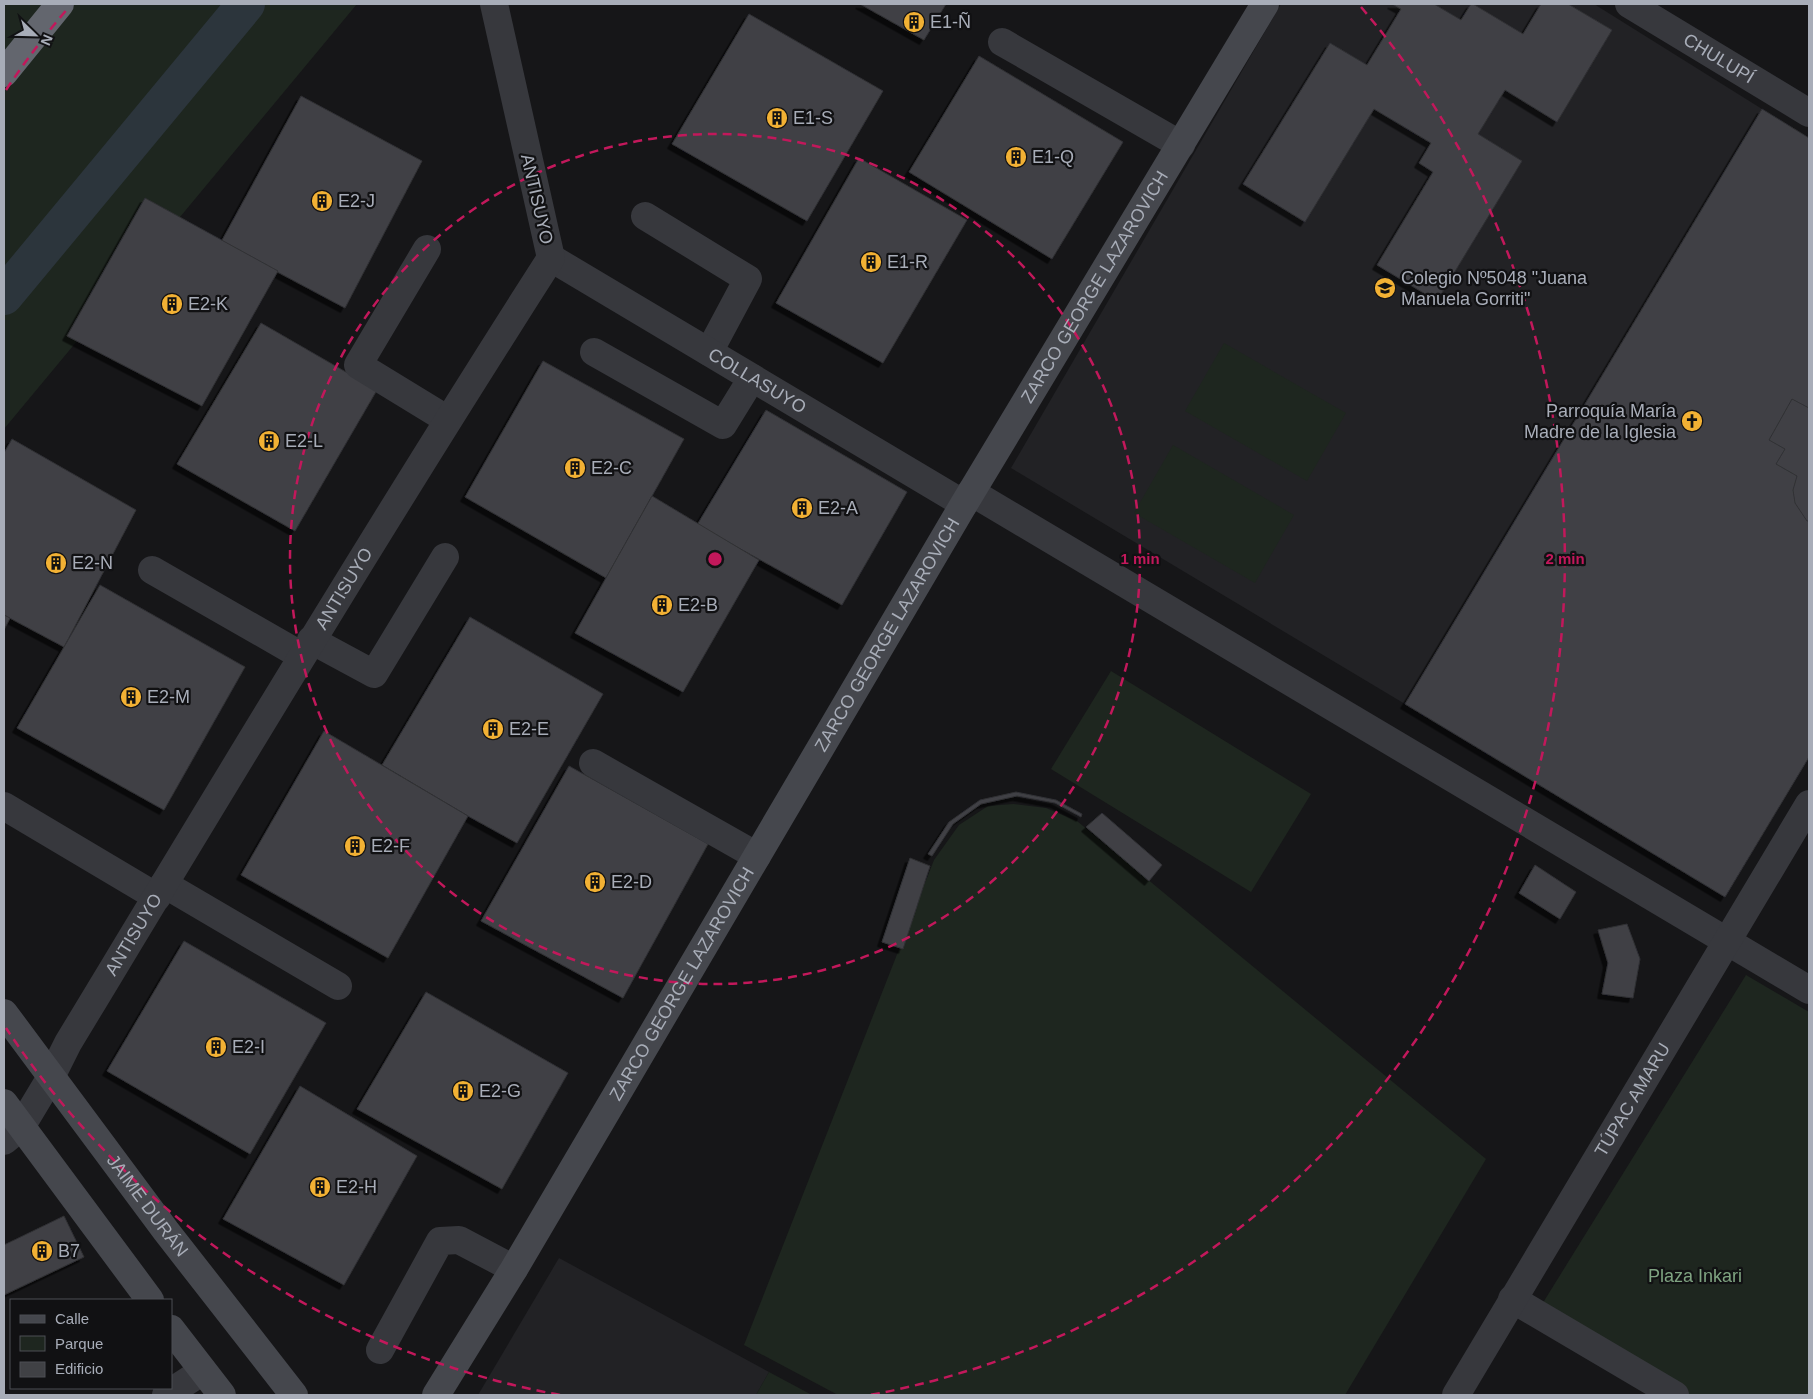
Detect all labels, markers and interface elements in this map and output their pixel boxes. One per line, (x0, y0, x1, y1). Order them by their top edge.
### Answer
north arrow (10, 10, 60, 60)
building icon: E1-Ñ (902, 10, 926, 34)
place label: E1-Ñ (930, 11, 971, 32)
street label: CHULUPÍ (1680, 29, 1758, 87)
text: N (38, 32, 56, 48)
building icon: E1-S (765, 106, 789, 130)
place label: E1-S (793, 108, 833, 128)
building icon: E1-Q (1004, 145, 1028, 169)
place label: E1-Q (1032, 147, 1074, 167)
street label: ANTISUYO (517, 152, 557, 246)
street label: ZARCO GEORGE LAZAROVICH (1017, 167, 1172, 407)
building icon: E2-J (310, 189, 334, 213)
place label: E2-J (338, 191, 375, 211)
building icon: E1-R (859, 250, 883, 274)
place label: E1-R (887, 252, 928, 272)
place label: Colegio Nº5048 "Juana Manuela Gorriti" (1401, 268, 1588, 309)
school or university icon: Colegio Nº5048 "Juana Manuela Gorriti" (1373, 276, 1397, 300)
building icon: E2-K (160, 292, 184, 316)
place label: E2-K (188, 294, 228, 314)
street label: COLLASUYO (705, 344, 810, 418)
place label: Parroquía María Madre de la Iglesia (1524, 401, 1677, 442)
church icon: Parroquía María Madre de la Iglesia (1680, 409, 1704, 433)
building icon: E2-L (257, 429, 281, 453)
place label: E2-L (285, 431, 323, 451)
building icon: E2-C (563, 456, 587, 480)
place label: E2-C (591, 458, 632, 478)
building icon: E2-A (790, 496, 814, 520)
place label: E2-A (818, 498, 858, 518)
street label: ZARCO GEORGE LAZAROVICH (811, 515, 963, 755)
street label: ANTISUYO (311, 544, 377, 633)
centre of rings (706, 550, 724, 568)
text: 1 min (1120, 550, 1160, 567)
text: 2 min (1545, 550, 1585, 567)
building icon: E2-N (44, 551, 68, 575)
place label: E2-N (72, 553, 113, 573)
building icon: E2-B (650, 593, 674, 617)
place label: E2-B (678, 595, 718, 615)
building icon: E2-M (119, 685, 143, 709)
place label: E2-M (147, 687, 190, 707)
building icon: E2-E (481, 717, 505, 741)
place label: E2-E (509, 719, 549, 739)
building icon: E2-F (343, 834, 367, 858)
place label: E2-F (371, 836, 410, 856)
street label: ZARCO GEORGE LAZAROVICH (605, 864, 758, 1104)
building icon: E2-D (583, 870, 607, 894)
place label: E2-D (611, 872, 652, 892)
street label: ANTISUYO (101, 890, 166, 979)
building icon: E2-I (204, 1035, 228, 1059)
place label: E2-I (232, 1037, 265, 1057)
street label: TÚPAC AMARU (1591, 1039, 1674, 1160)
building icon: E2-G (451, 1079, 475, 1103)
place label: E2-G (479, 1081, 521, 1101)
street label: JAIME DURÁN (103, 1151, 192, 1260)
building icon: E2-H (308, 1175, 332, 1199)
place label: E2-H (336, 1177, 377, 1197)
building icon: B7 (30, 1239, 54, 1263)
place label: B7 (58, 1241, 80, 1261)
park label: Plaza Inkari (1648, 1266, 1742, 1286)
legend (10, 1299, 172, 1389)
text: Calle (55, 1310, 89, 1327)
text: Parque (55, 1335, 103, 1352)
text: Edificio (55, 1360, 103, 1377)

